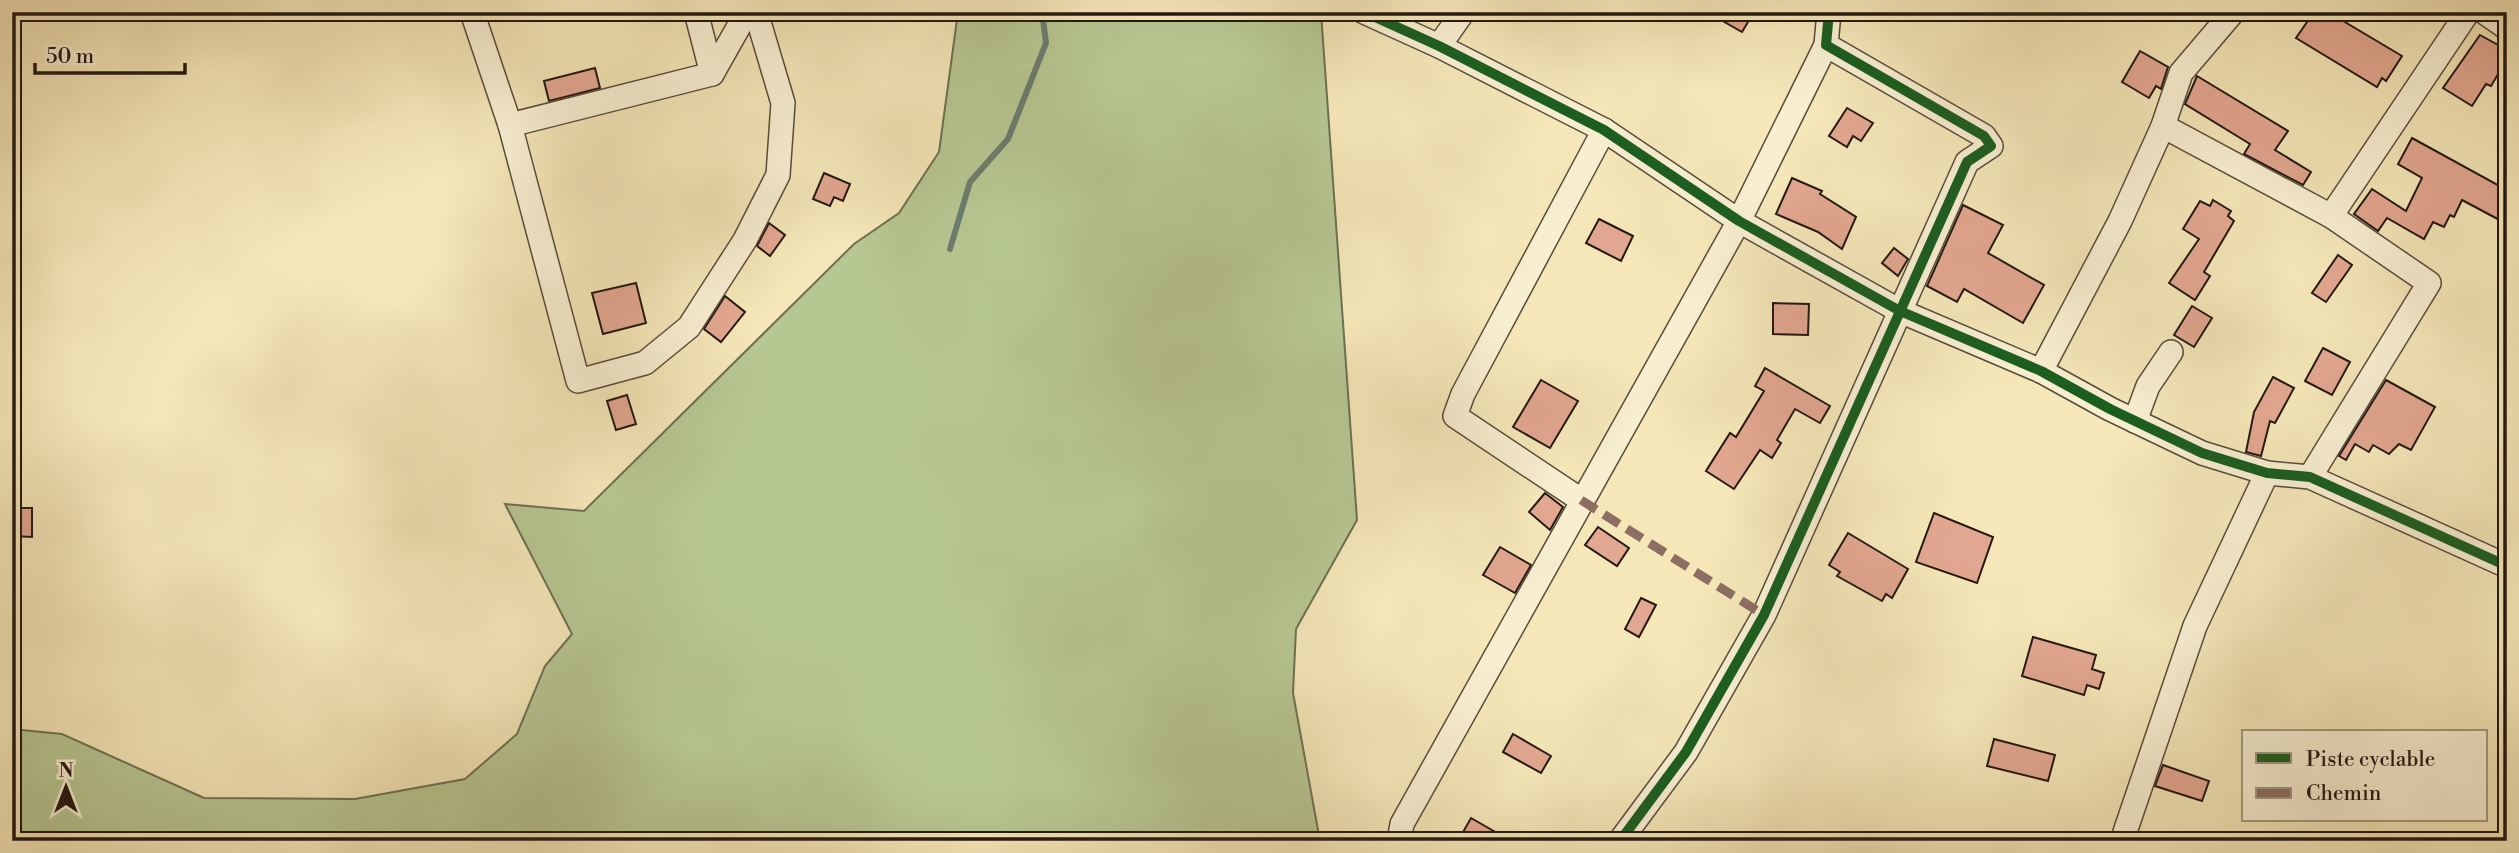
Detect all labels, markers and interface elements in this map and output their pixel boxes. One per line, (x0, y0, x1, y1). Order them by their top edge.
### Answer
scale bar (35, 32, 186, 76)
text: 50 m (46, 44, 94, 70)
legend (2242, 730, 2488, 822)
text: Piste cyclable (2306, 747, 2435, 773)
north arrow (32, 752, 102, 822)
text: N (58, 759, 74, 783)
text: Chemin (2306, 781, 2382, 807)

